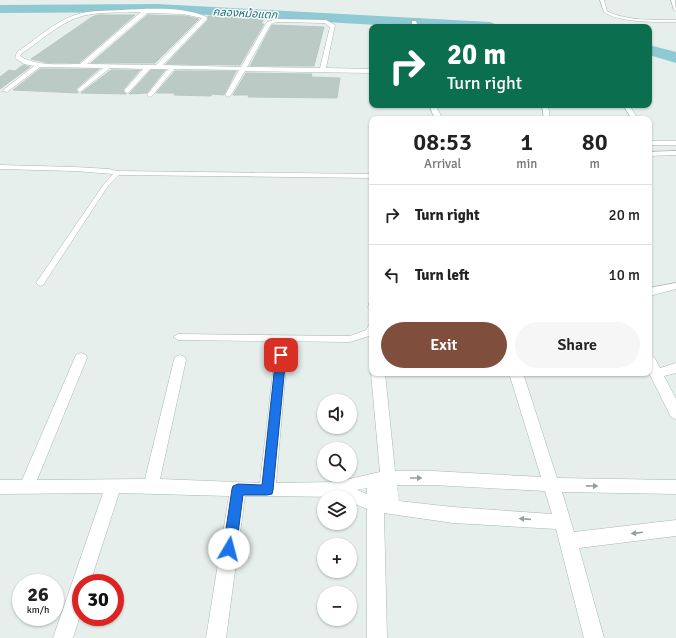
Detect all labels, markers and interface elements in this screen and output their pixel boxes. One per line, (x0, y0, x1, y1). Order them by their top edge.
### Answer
water label: คลองหม้อแตก (212, 5, 278, 22)
text: 20 m (447, 38, 506, 72)
icon: right (381, 40, 433, 92)
text: Turn right (447, 72, 522, 94)
text: 08:53 (413, 127, 472, 157)
text: 1 (520, 127, 533, 157)
text: 80 (582, 127, 608, 157)
text: Arrival (424, 156, 461, 172)
text: min (516, 156, 537, 172)
text: m (589, 156, 600, 172)
icon: right (381, 204, 403, 226)
text: Turn right (415, 206, 480, 224)
text: 20 m (609, 206, 640, 224)
icon: left (381, 264, 403, 286)
text: Turn left (415, 266, 469, 284)
text: 10 m (609, 266, 640, 284)
button: Exit (381, 322, 507, 368)
button: Share (515, 322, 640, 368)
pin (264, 338, 298, 372)
icon: arrive (270, 344, 292, 366)
map controls (317, 394, 357, 626)
button: sound (317, 394, 357, 434)
button: search (317, 442, 357, 482)
one-way arrow (410, 475, 423, 481)
one-way arrow (586, 483, 599, 489)
button: layers (317, 490, 357, 530)
one-way arrow (519, 516, 531, 523)
position arrow (208, 528, 250, 570)
one-way arrow (631, 530, 643, 536)
button: + (317, 538, 357, 578)
speed limit sign: 30 (72, 574, 124, 626)
text: 26 (27, 582, 49, 607)
button: − (317, 586, 357, 626)
text: km/h (27, 604, 49, 616)

